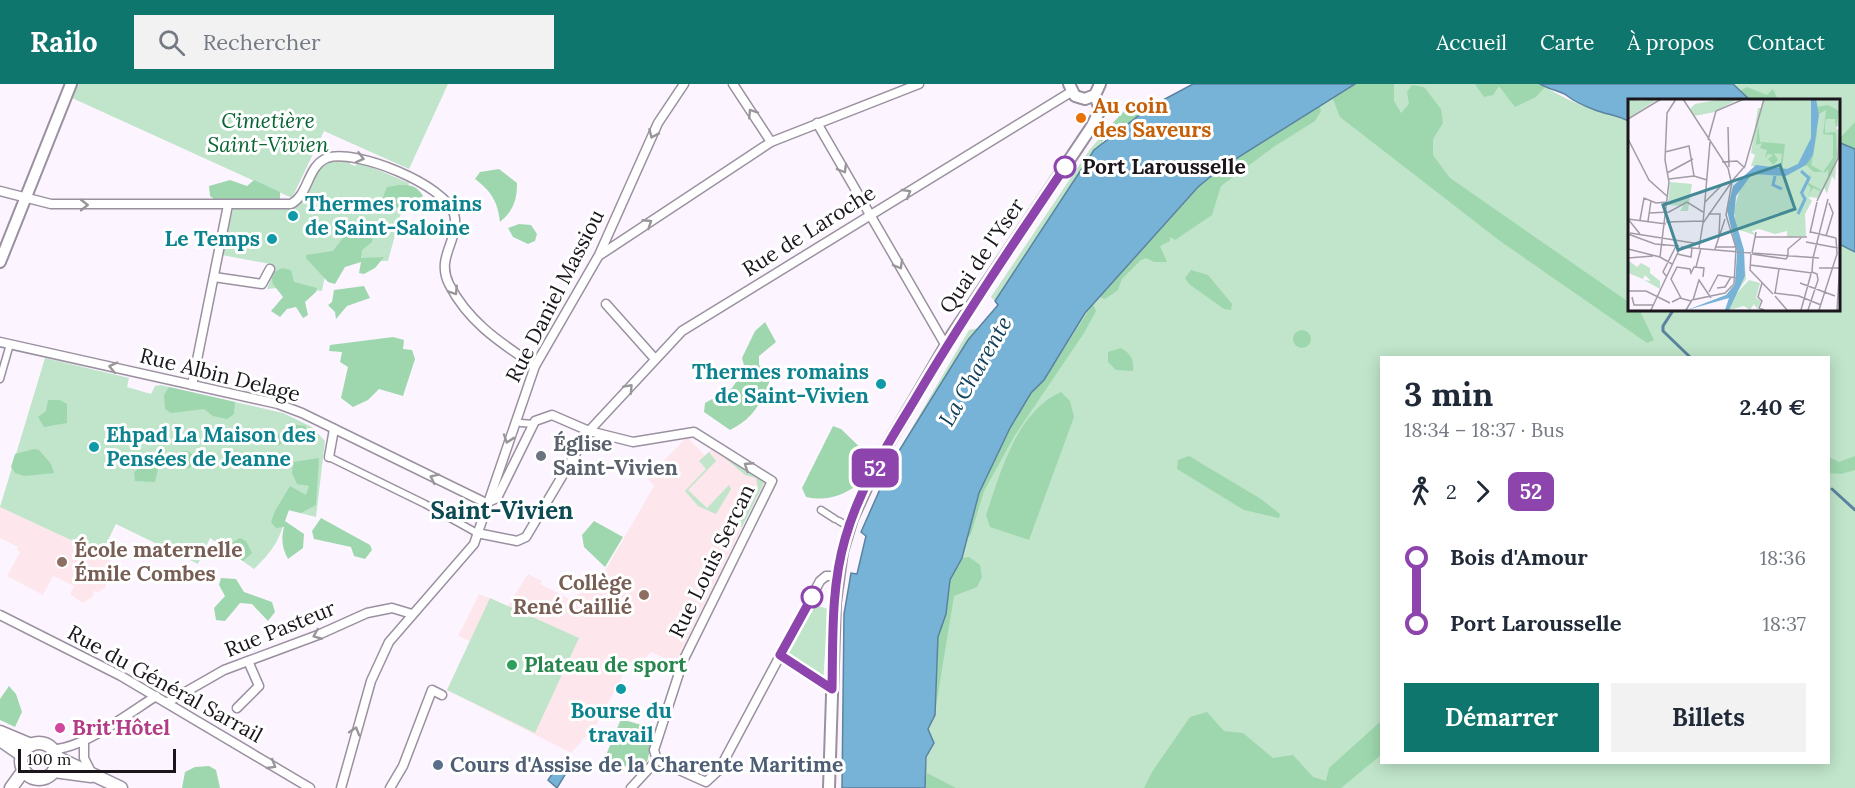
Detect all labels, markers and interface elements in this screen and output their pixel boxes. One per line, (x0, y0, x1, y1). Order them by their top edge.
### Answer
search box (134, 15, 554, 69)
text: Railo (30, 24, 98, 60)
icon: search (155, 26, 188, 59)
text: Rechercher (203, 28, 321, 56)
text: Accueil (1436, 29, 1507, 56)
text: Carte (1540, 29, 1594, 56)
text: À propos (1627, 29, 1714, 56)
text: Contact (1747, 29, 1825, 56)
place label: Au coin des Saveurs (1093, 92, 1211, 143)
inset map (1628, 99, 1840, 310)
park label: Cimetière Saint-Vivien (207, 107, 329, 158)
one-way arrow (748, 109, 759, 120)
marker: Au coin des Saveurs (1074, 111, 1088, 125)
one-way arrow (649, 127, 661, 138)
one-way arrow (354, 151, 365, 163)
place label: Port Larousselle (1082, 153, 1246, 180)
marker: Port Larousselle (1054, 156, 1076, 178)
one-way arrow (836, 163, 848, 173)
street label: Rue de Laroche (737, 179, 880, 282)
one-way arrow (901, 188, 911, 200)
place label: Thermes romains de Saint-Saloine (305, 190, 482, 241)
street label: Quai de l'Yser (933, 193, 1030, 318)
one-way arrow (80, 198, 89, 211)
street label: Rue Daniel Massiou (499, 205, 610, 387)
marker: Thermes romains de Saint-Saloine (286, 209, 300, 223)
one-way arrow (642, 219, 652, 231)
place label: Le Temps (165, 225, 260, 252)
marker: Le Temps (265, 232, 279, 246)
one-way arrow (892, 259, 904, 269)
one-way arrow (447, 284, 458, 295)
water label: La Charente (932, 311, 1018, 431)
street label: Rue Albin Delage (137, 342, 303, 407)
place label: Thermes romains de Saint-Vivien (692, 358, 869, 409)
one-way arrow (108, 361, 118, 374)
text: 3 min (1404, 373, 1493, 415)
marker: Thermes romains de Saint-Vivien (874, 377, 888, 391)
one-way arrow (621, 384, 632, 395)
text: 2.40 € (1740, 393, 1806, 421)
text: 18:34 – 18:37 · Bus (1404, 417, 1564, 442)
place label: Ehpad La Maison des Pensées de Jeanne (106, 421, 316, 472)
place label: Église Saint-Vivien (553, 430, 678, 481)
one-way arrow (503, 433, 516, 444)
marker: Ehpad La Maison des Pensées de Jeanne (87, 440, 101, 454)
line badge: 52 (848, 448, 902, 488)
marker: Église Saint-Vivien (534, 449, 548, 463)
text: 52 (864, 455, 886, 482)
one-way arrow (744, 461, 754, 473)
one-way arrow (429, 473, 440, 485)
icon: walk (1404, 475, 1437, 508)
icon: forward (1466, 475, 1499, 508)
text: 52 (1520, 478, 1542, 505)
street label: Rue Louis Sercan (663, 479, 761, 642)
text: 2 (1446, 479, 1457, 504)
district label: Saint-Vivien (431, 495, 573, 526)
place label: École maternelle Émile Combes (74, 536, 242, 587)
text: Bois d'Amour (1450, 543, 1588, 571)
text: 18:36 (1760, 545, 1806, 570)
marker: École maternelle Émile Combes (55, 555, 69, 569)
place label: Collège René Caillié (513, 569, 632, 620)
unlabelled marker (801, 586, 823, 608)
marker: Collège René Caillié (637, 588, 651, 602)
street label: Rue Pasteur (221, 594, 339, 663)
text: Port Larousselle (1450, 609, 1622, 637)
text: 18:37 (1763, 611, 1806, 636)
street label: Rue du Général Sarrail (63, 619, 268, 748)
one-way arrow (313, 628, 324, 640)
place label: Plateau de sport (524, 651, 687, 678)
marker: Plateau de sport (505, 658, 519, 672)
marker: Bourse du travail (614, 682, 628, 696)
button: Démarrer (1404, 683, 1599, 752)
button: Billets (1611, 683, 1806, 752)
place label: Bourse du travail (570, 697, 672, 748)
place label: Brit'Hôtel (72, 714, 170, 741)
marker: Brit'Hôtel (53, 721, 67, 735)
one-way arrow (348, 726, 360, 737)
scale bar (18, 746, 176, 774)
text: 100 m (27, 749, 71, 769)
place label: Cours d'Assise de la Charente Maritime (450, 751, 843, 778)
one-way arrow (266, 757, 276, 769)
marker: Cours d'Assise de la Charente Maritime (431, 758, 445, 772)

